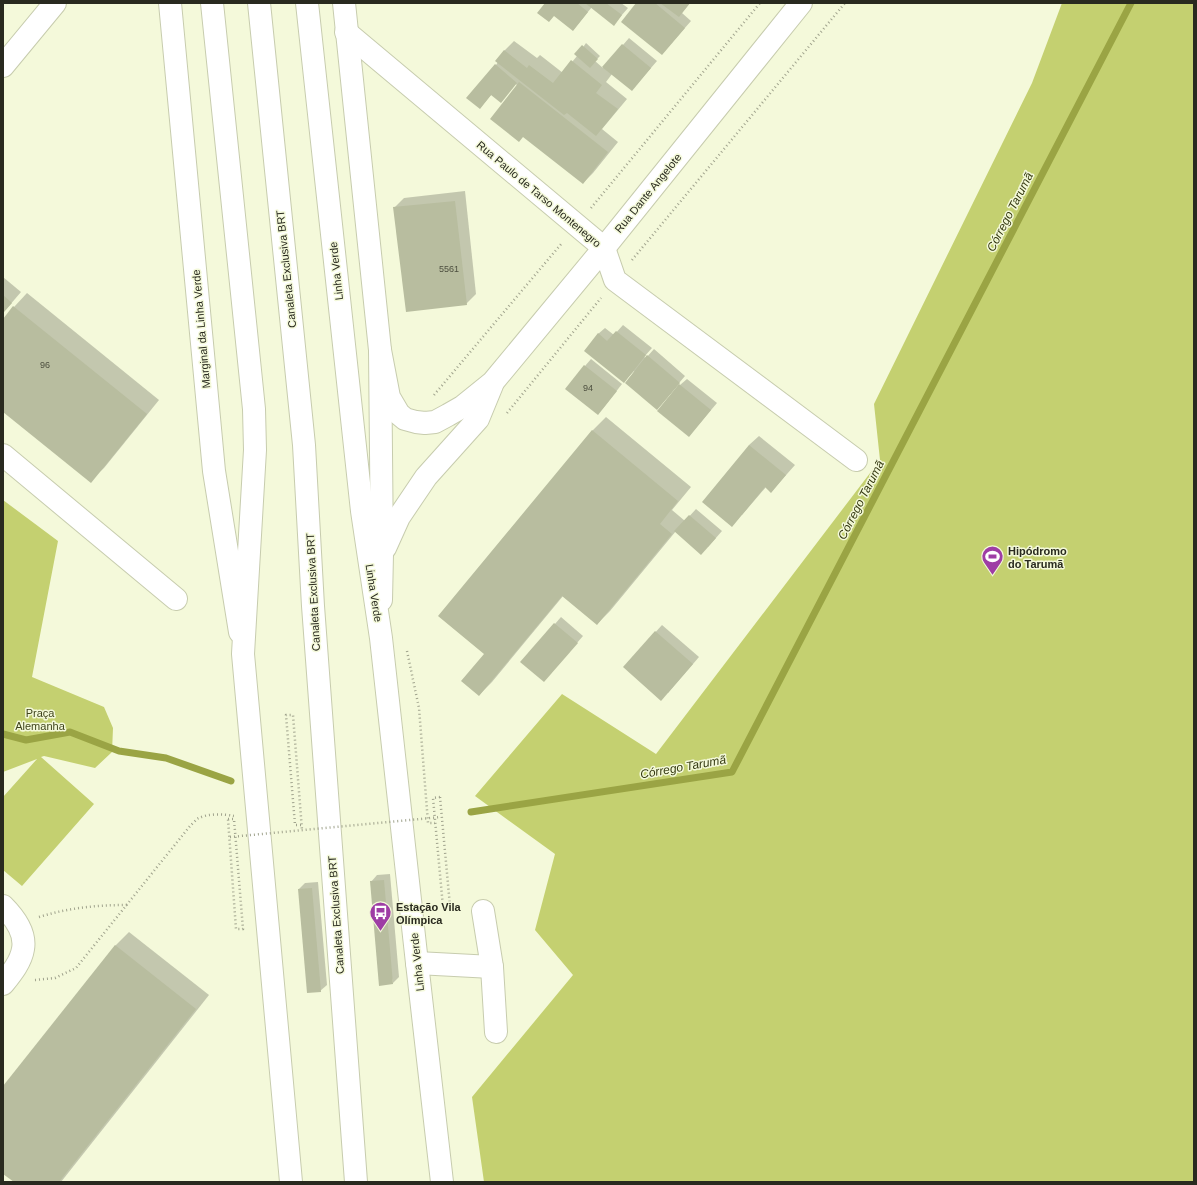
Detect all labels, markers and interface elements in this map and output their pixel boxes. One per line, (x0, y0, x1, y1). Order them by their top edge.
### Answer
street label: Rua Paulo de Tarso Montenegro (475, 139, 603, 249)
street label: Rua Dante Angelote (612, 151, 684, 235)
water label: Córrego Tarumã (984, 170, 1036, 254)
street label: Canaleta Exclusiva BRT (274, 209, 298, 329)
street label: Linha Verde (327, 241, 345, 301)
house number: 5561 (439, 264, 459, 274)
street label: Marginal da Linha Verde (190, 269, 212, 389)
house number: 96 (40, 360, 50, 370)
house number: 94 (583, 383, 593, 393)
water label: Córrego Tarumã (835, 458, 887, 542)
street label: Canaleta Exclusiva BRT (304, 532, 322, 651)
sports icon: Hipódromo do Tarumã (979, 544, 1005, 577)
place label: Hipódromo do Tarumã (1008, 545, 1067, 570)
street label: Linha Verde (363, 563, 385, 623)
park label: Praça Alemanha (15, 707, 66, 732)
water label: Córrego Tarumã (639, 753, 727, 781)
street label: Canaleta Exclusiva BRT (326, 855, 346, 974)
bus stop icon: Estação Vila Olímpica (368, 900, 394, 933)
place label: Estação Vila Olímpica (396, 901, 461, 926)
street label: Linha Verde (408, 932, 426, 992)

